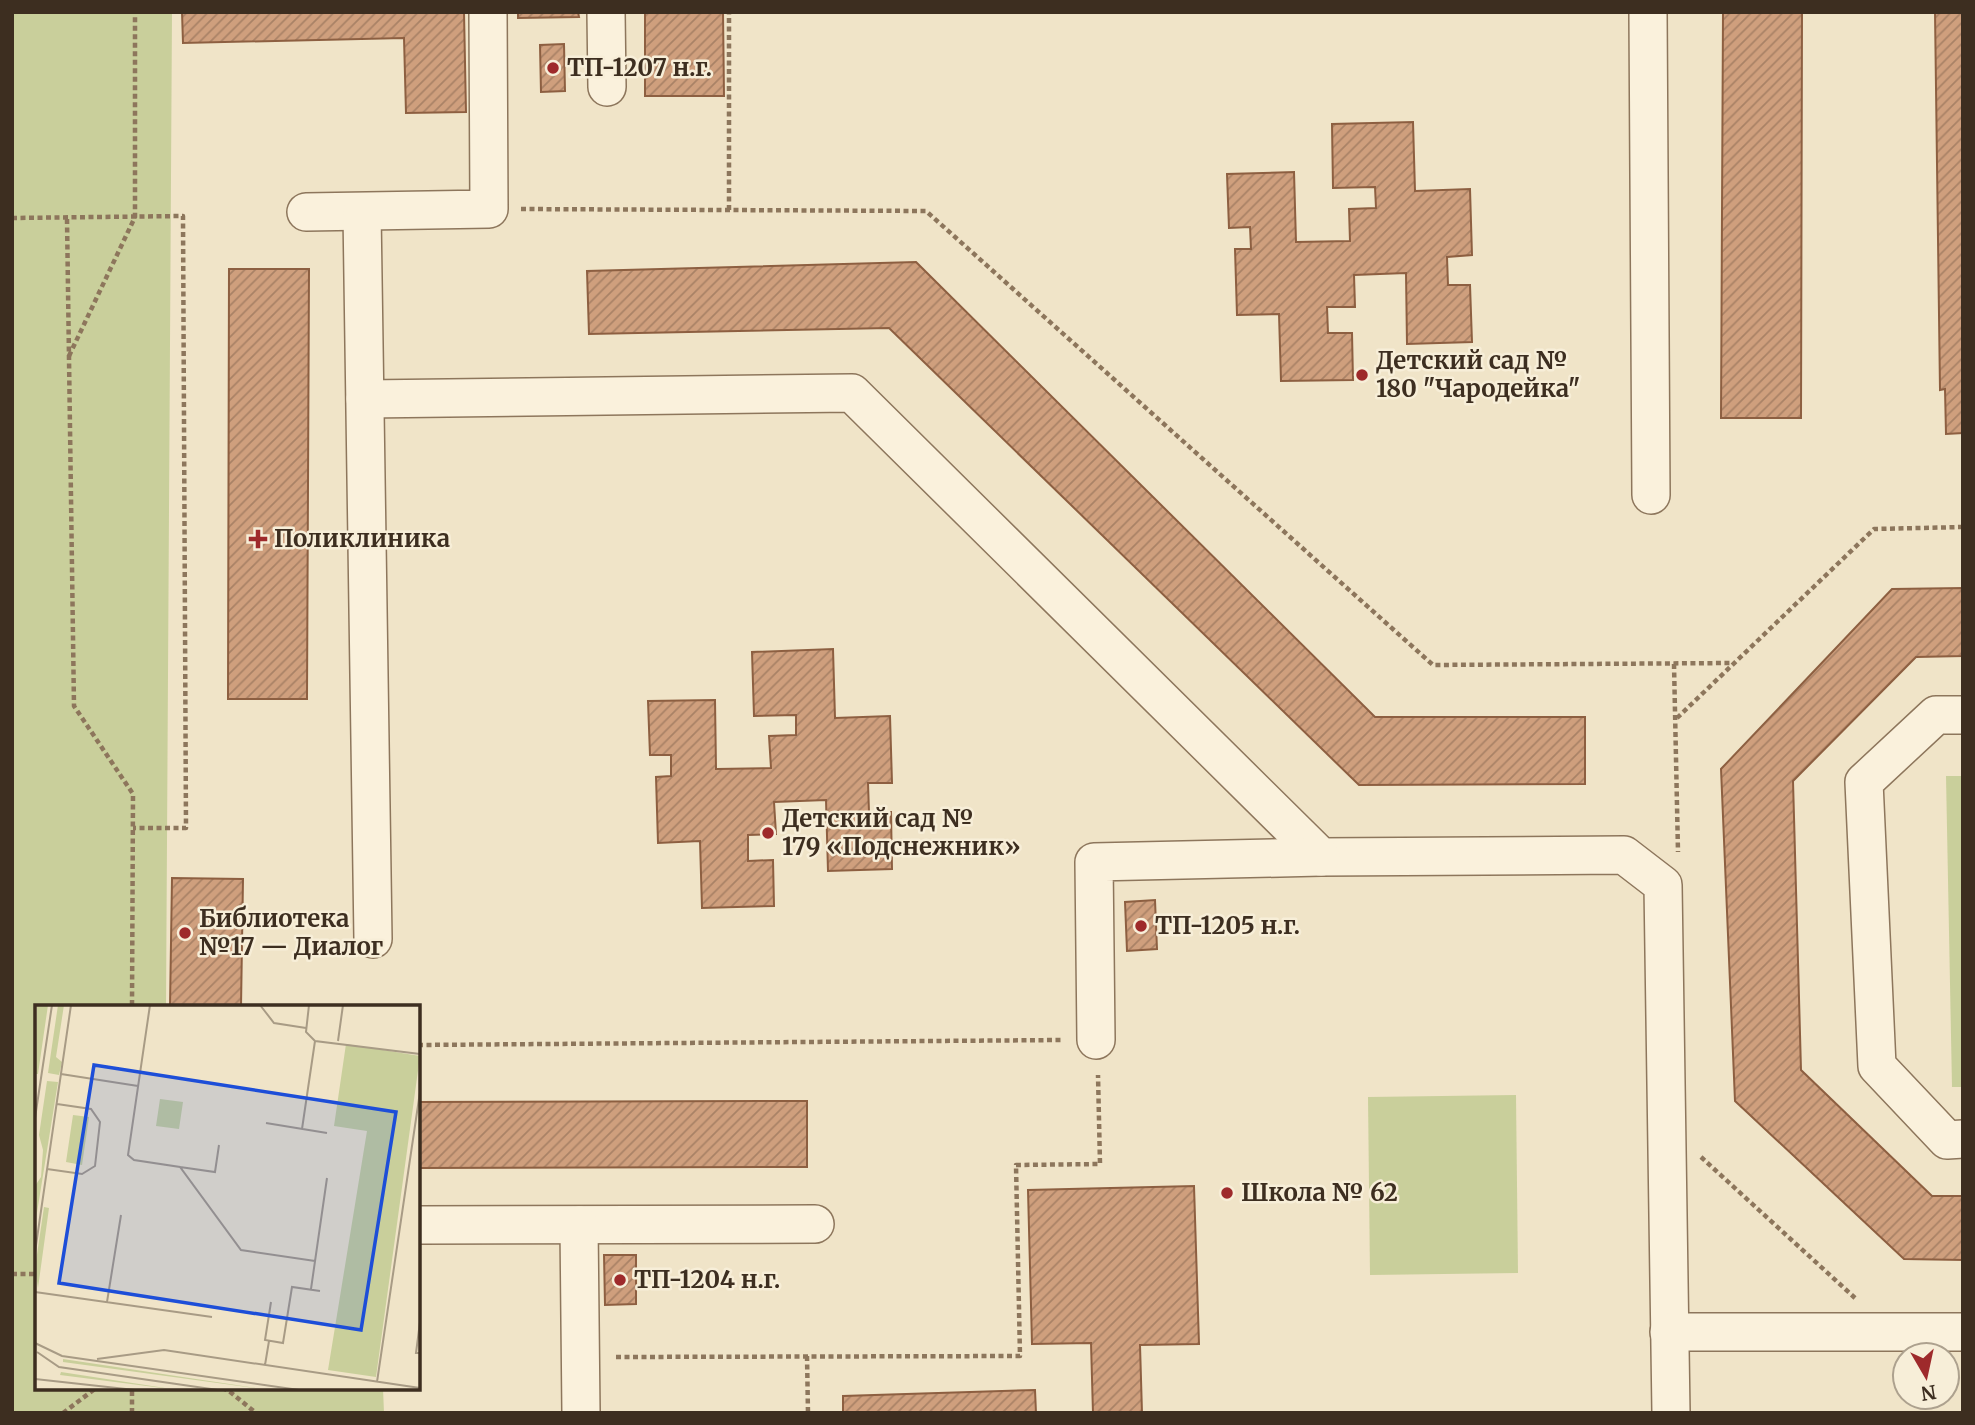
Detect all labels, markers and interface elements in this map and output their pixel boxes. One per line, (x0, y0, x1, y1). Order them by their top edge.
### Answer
place label: ТП-1207 н.г. (567, 52, 712, 83)
marker: ТП-1207 н.г. (545, 60, 561, 76)
place label: Детский сад № 180 "Чародейка" (1376, 345, 1580, 404)
marker: Детский сад № 180 "Чародейка" (1354, 367, 1370, 383)
place label: Поликлиника (274, 523, 450, 554)
marker: Поликлиника (248, 529, 268, 549)
place label: Детский сад № 179 «Подснежник» (782, 803, 1021, 862)
marker: Детский сад № 179 «Подснежник» (760, 825, 776, 841)
place label: Библиотека №17 — Диалог (199, 903, 384, 962)
place label: ТП-1205 н.г. (1155, 910, 1300, 941)
marker: ТП-1205 н.г. (1133, 918, 1149, 934)
marker: Библиотека №17 — Диалог (177, 925, 193, 941)
inset map (35, 1005, 420, 1390)
place label: Школа № 62 (1241, 1177, 1398, 1208)
marker: Школа № 62 (1219, 1185, 1235, 1201)
place label: ТП-1204 н.г. (634, 1264, 780, 1295)
marker: ТП-1204 н.г. (612, 1272, 628, 1288)
north arrow (1891, 1341, 1961, 1411)
text: N (1919, 1380, 1938, 1406)

